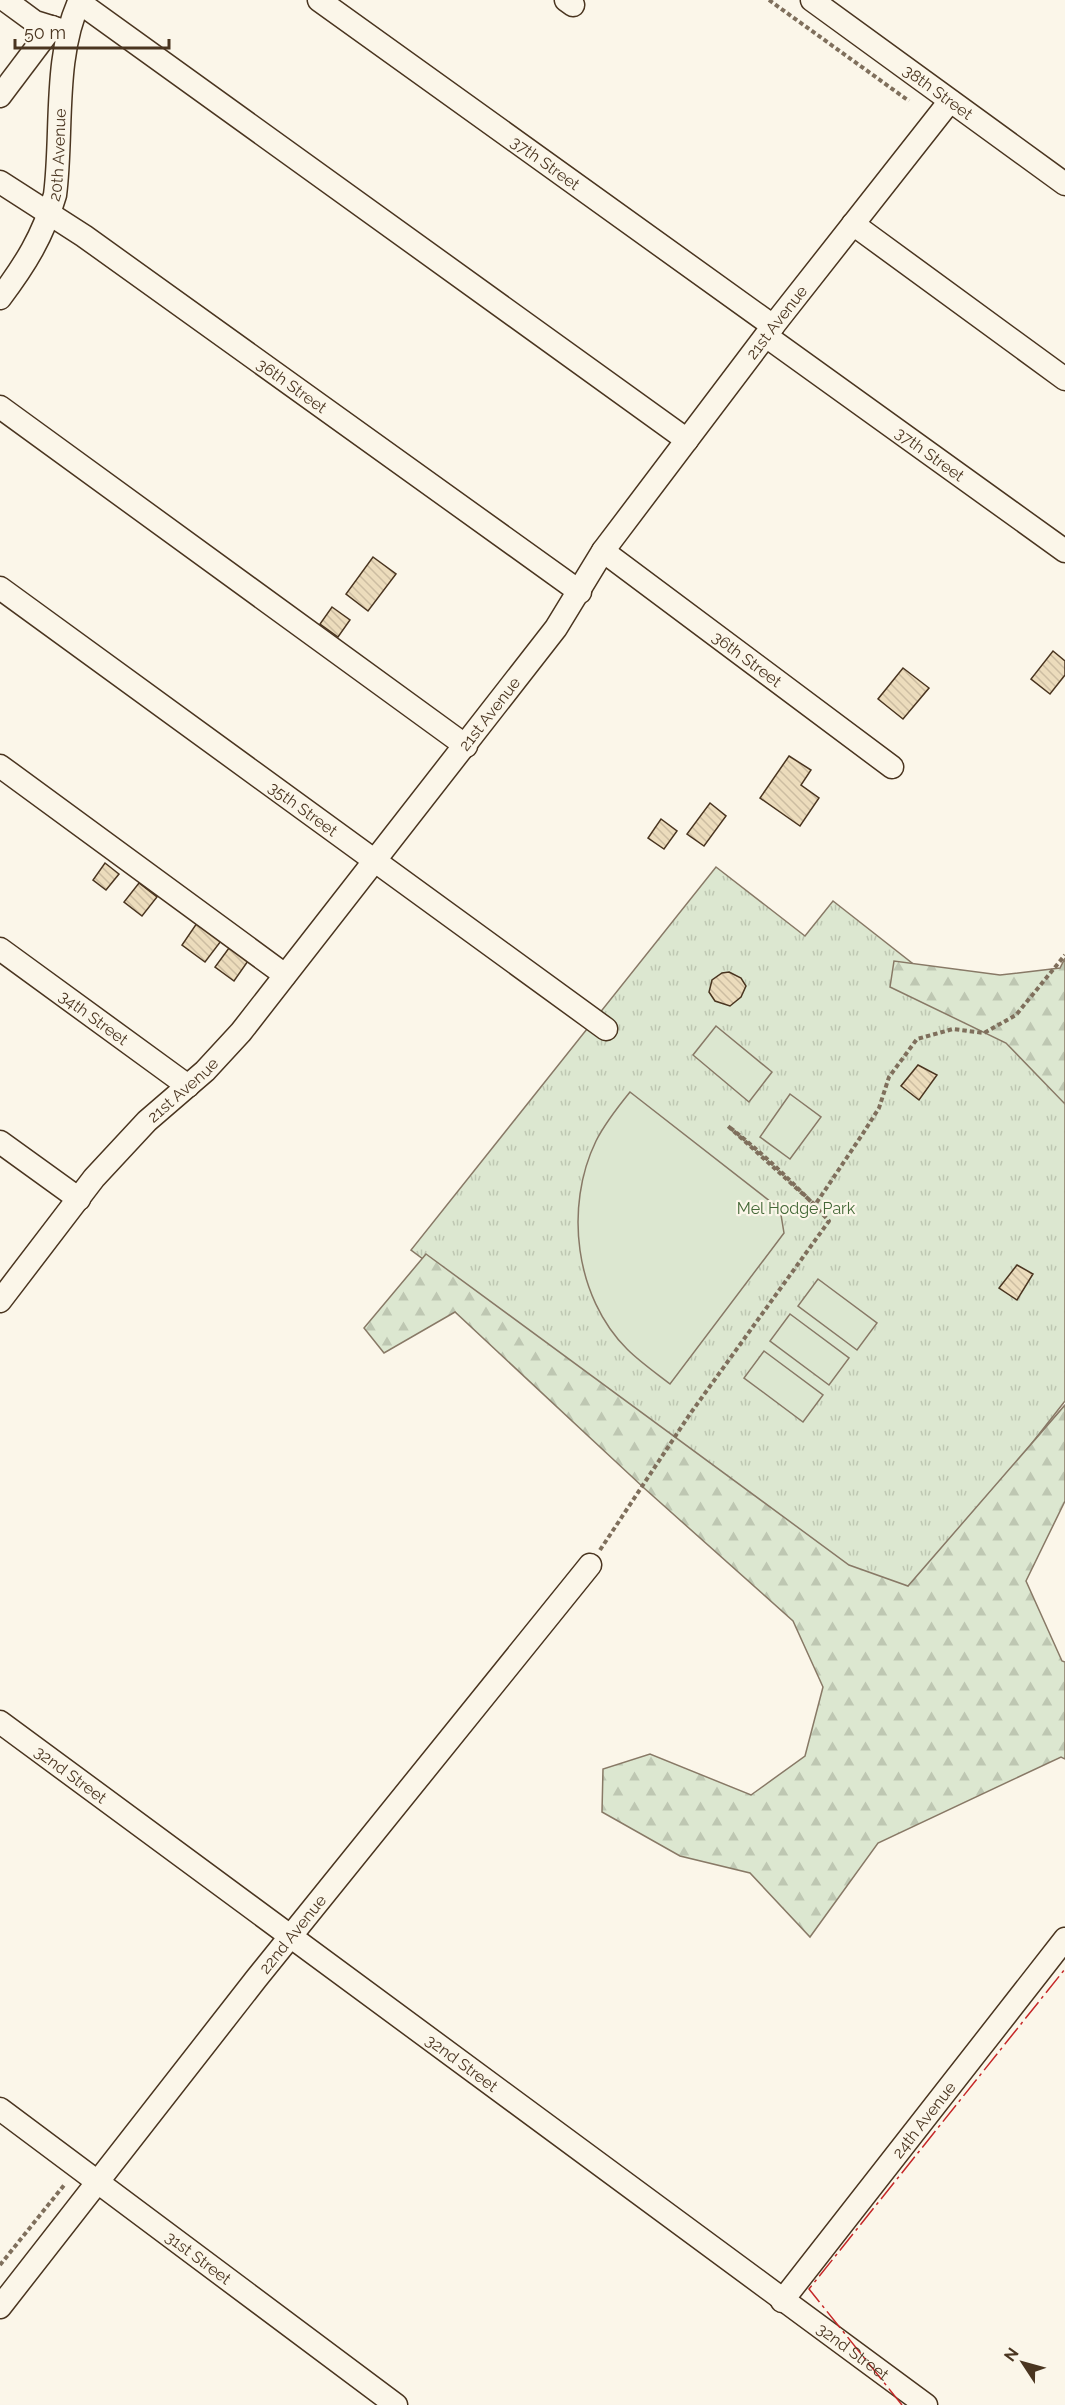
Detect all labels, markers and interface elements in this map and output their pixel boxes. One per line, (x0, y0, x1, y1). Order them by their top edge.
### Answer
scale bar (15, 12, 170, 50)
text: 50 m (24, 22, 66, 43)
street label: 38th Street (900, 60, 977, 124)
street label: 20th Avenue (44, 108, 69, 203)
street label: 37th Street (507, 132, 584, 194)
street label: 21st Avenue (742, 281, 811, 363)
street label: 36th Street (253, 354, 331, 417)
street label: 37th Street (892, 423, 969, 485)
street label: 36th Street (709, 627, 786, 691)
street label: 21st Avenue (455, 673, 524, 754)
street label: 35th Street (265, 777, 342, 840)
street label: 34th Street (56, 986, 132, 1049)
street label: 21st Avenue (143, 1054, 222, 1126)
park label: Mel Hodge Park (737, 1199, 856, 1218)
street label: 32nd Street (31, 1741, 111, 1807)
street label: 22nd Avenue (255, 1891, 330, 1977)
street label: 32nd Street (422, 2030, 502, 2096)
street label: 24th Avenue (888, 2078, 959, 2162)
street label: 31st Street (162, 2227, 236, 2289)
street label: 32nd Street (813, 2318, 893, 2384)
north arrow (993, 2333, 1053, 2393)
text: N (1000, 2344, 1023, 2365)

